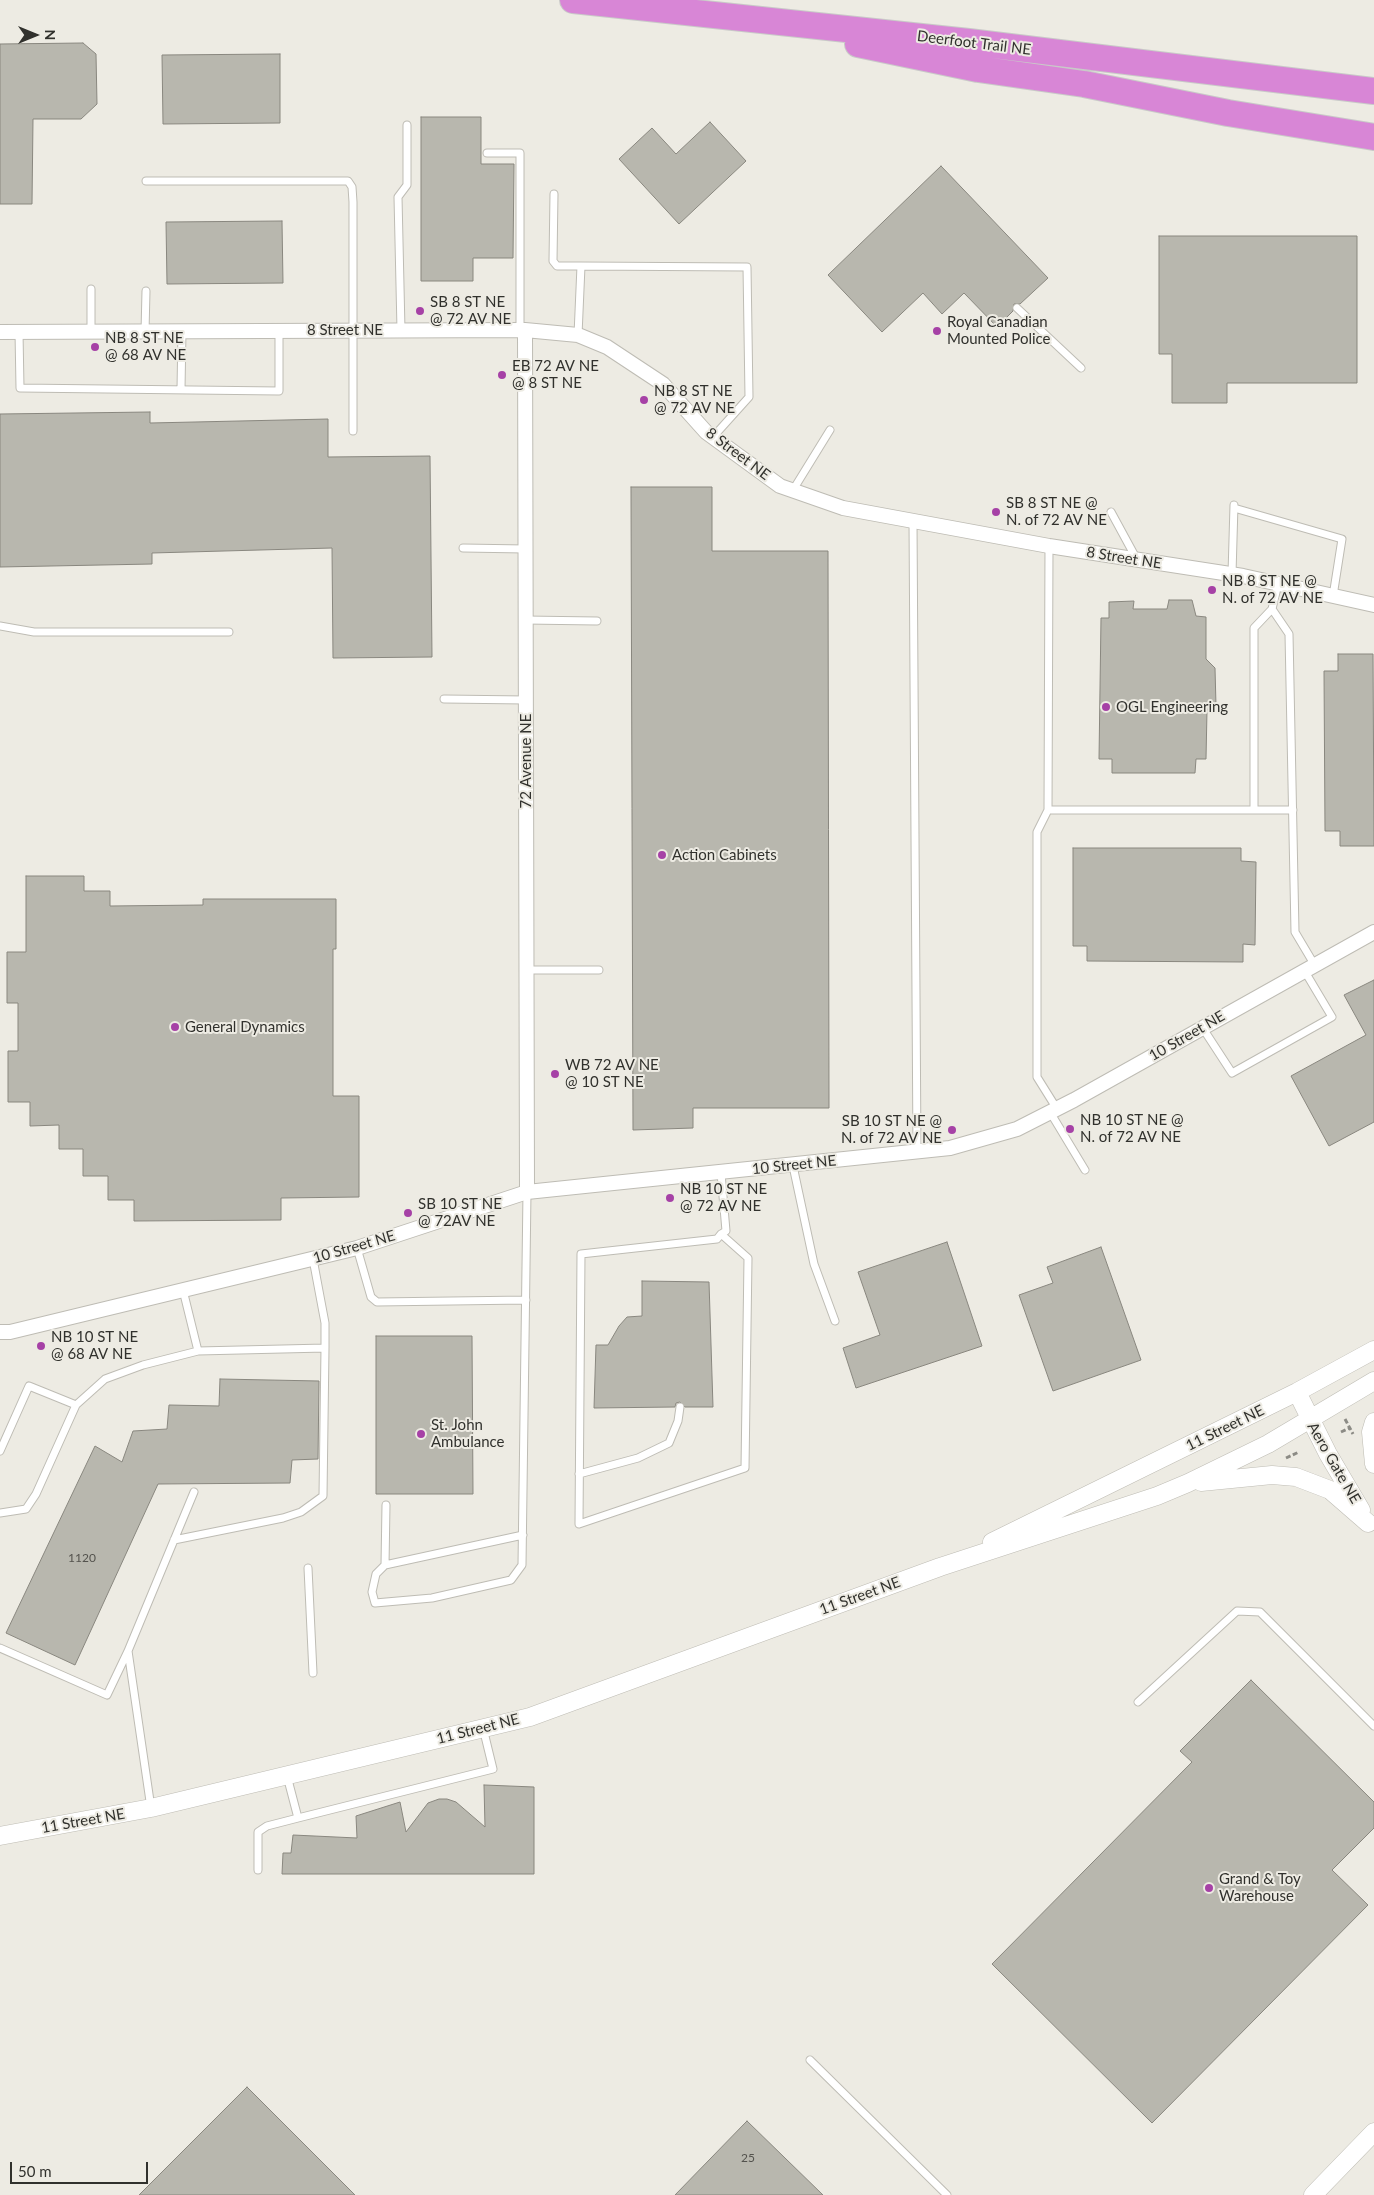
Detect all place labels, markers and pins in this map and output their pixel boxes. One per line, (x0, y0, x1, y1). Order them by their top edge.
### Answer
place label: SB 8 ST NE @ 72 AV NE (430, 293, 511, 328)
marker: SB 8 ST NE @ 72 AV NE (414, 305, 426, 317)
place label: Royal Canadian Mounted Police (947, 313, 1051, 348)
marker: Royal Canadian Mounted Police (931, 325, 943, 337)
place label: NB 8 ST NE @ 68 AV NE (105, 329, 186, 364)
marker: NB 8 ST NE @ 68 AV NE (89, 341, 101, 353)
place label: EB 72 AV NE @ 8 ST NE (512, 357, 599, 392)
marker: EB 72 AV NE @ 8 ST NE (496, 369, 508, 381)
place label: NB 8 ST NE @ 72 AV NE (654, 382, 735, 417)
marker: NB 8 ST NE @ 72 AV NE (638, 394, 650, 406)
place label: SB 8 ST NE @ N. of 72 AV NE (1006, 494, 1107, 529)
marker: SB 8 ST NE @ N. of 72 AV NE (990, 506, 1002, 518)
place label: NB 8 ST NE @ N. of 72 AV NE (1222, 572, 1323, 607)
marker: NB 8 ST NE @ N. of 72 AV NE (1206, 584, 1218, 596)
place label: OGL Engineering (1116, 698, 1228, 716)
marker: OGL Engineering (1100, 701, 1112, 713)
place label: Action Cabinets (672, 846, 777, 864)
marker: Action Cabinets (656, 849, 668, 861)
place label: General Dynamics (185, 1018, 305, 1036)
marker: General Dynamics (169, 1021, 181, 1033)
place label: WB 72 AV NE @ 10 ST NE (565, 1056, 659, 1091)
marker: WB 72 AV NE @ 10 ST NE (549, 1068, 561, 1080)
place label: NB 10 ST NE @ N. of 72 AV NE (1080, 1111, 1184, 1146)
place label: SB 10 ST NE @ N. of 72 AV NE (841, 1112, 942, 1147)
marker: NB 10 ST NE @ N. of 72 AV NE (1064, 1123, 1076, 1135)
marker: SB 10 ST NE @ N. of 72 AV NE (946, 1124, 958, 1136)
place label: NB 10 ST NE @ 72 AV NE (680, 1180, 767, 1215)
marker: NB 10 ST NE @ 72 AV NE (664, 1192, 676, 1204)
place label: SB 10 ST NE @ 72AV NE (418, 1195, 502, 1230)
marker: SB 10 ST NE @ 72AV NE (402, 1207, 414, 1219)
place label: NB 10 ST NE @ 68 AV NE (51, 1328, 138, 1363)
marker: NB 10 ST NE @ 68 AV NE (35, 1340, 47, 1352)
place label: St. John Ambulance (431, 1416, 505, 1451)
marker: St. John Ambulance (415, 1428, 427, 1440)
place label: Grand & Toy Warehouse (1219, 1870, 1301, 1905)
marker: Grand & Toy Warehouse (1203, 1882, 1215, 1894)

